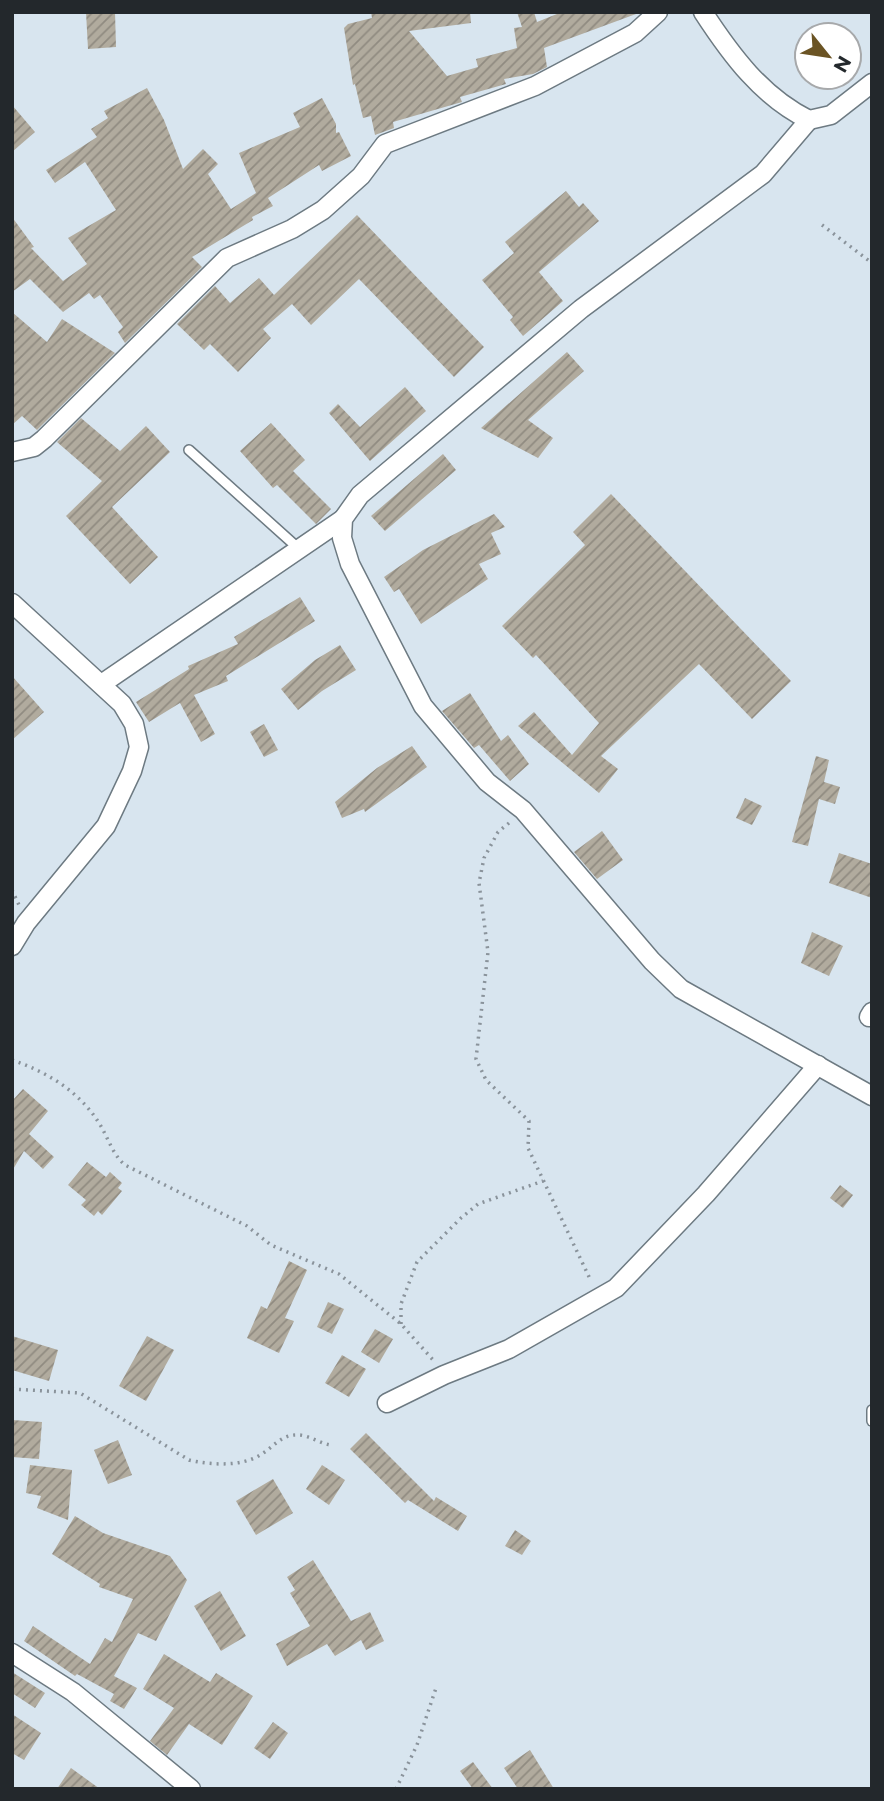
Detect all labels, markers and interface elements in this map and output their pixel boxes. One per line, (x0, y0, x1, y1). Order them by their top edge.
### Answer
north arrow (793, 21, 863, 91)
text: N (828, 52, 856, 77)

